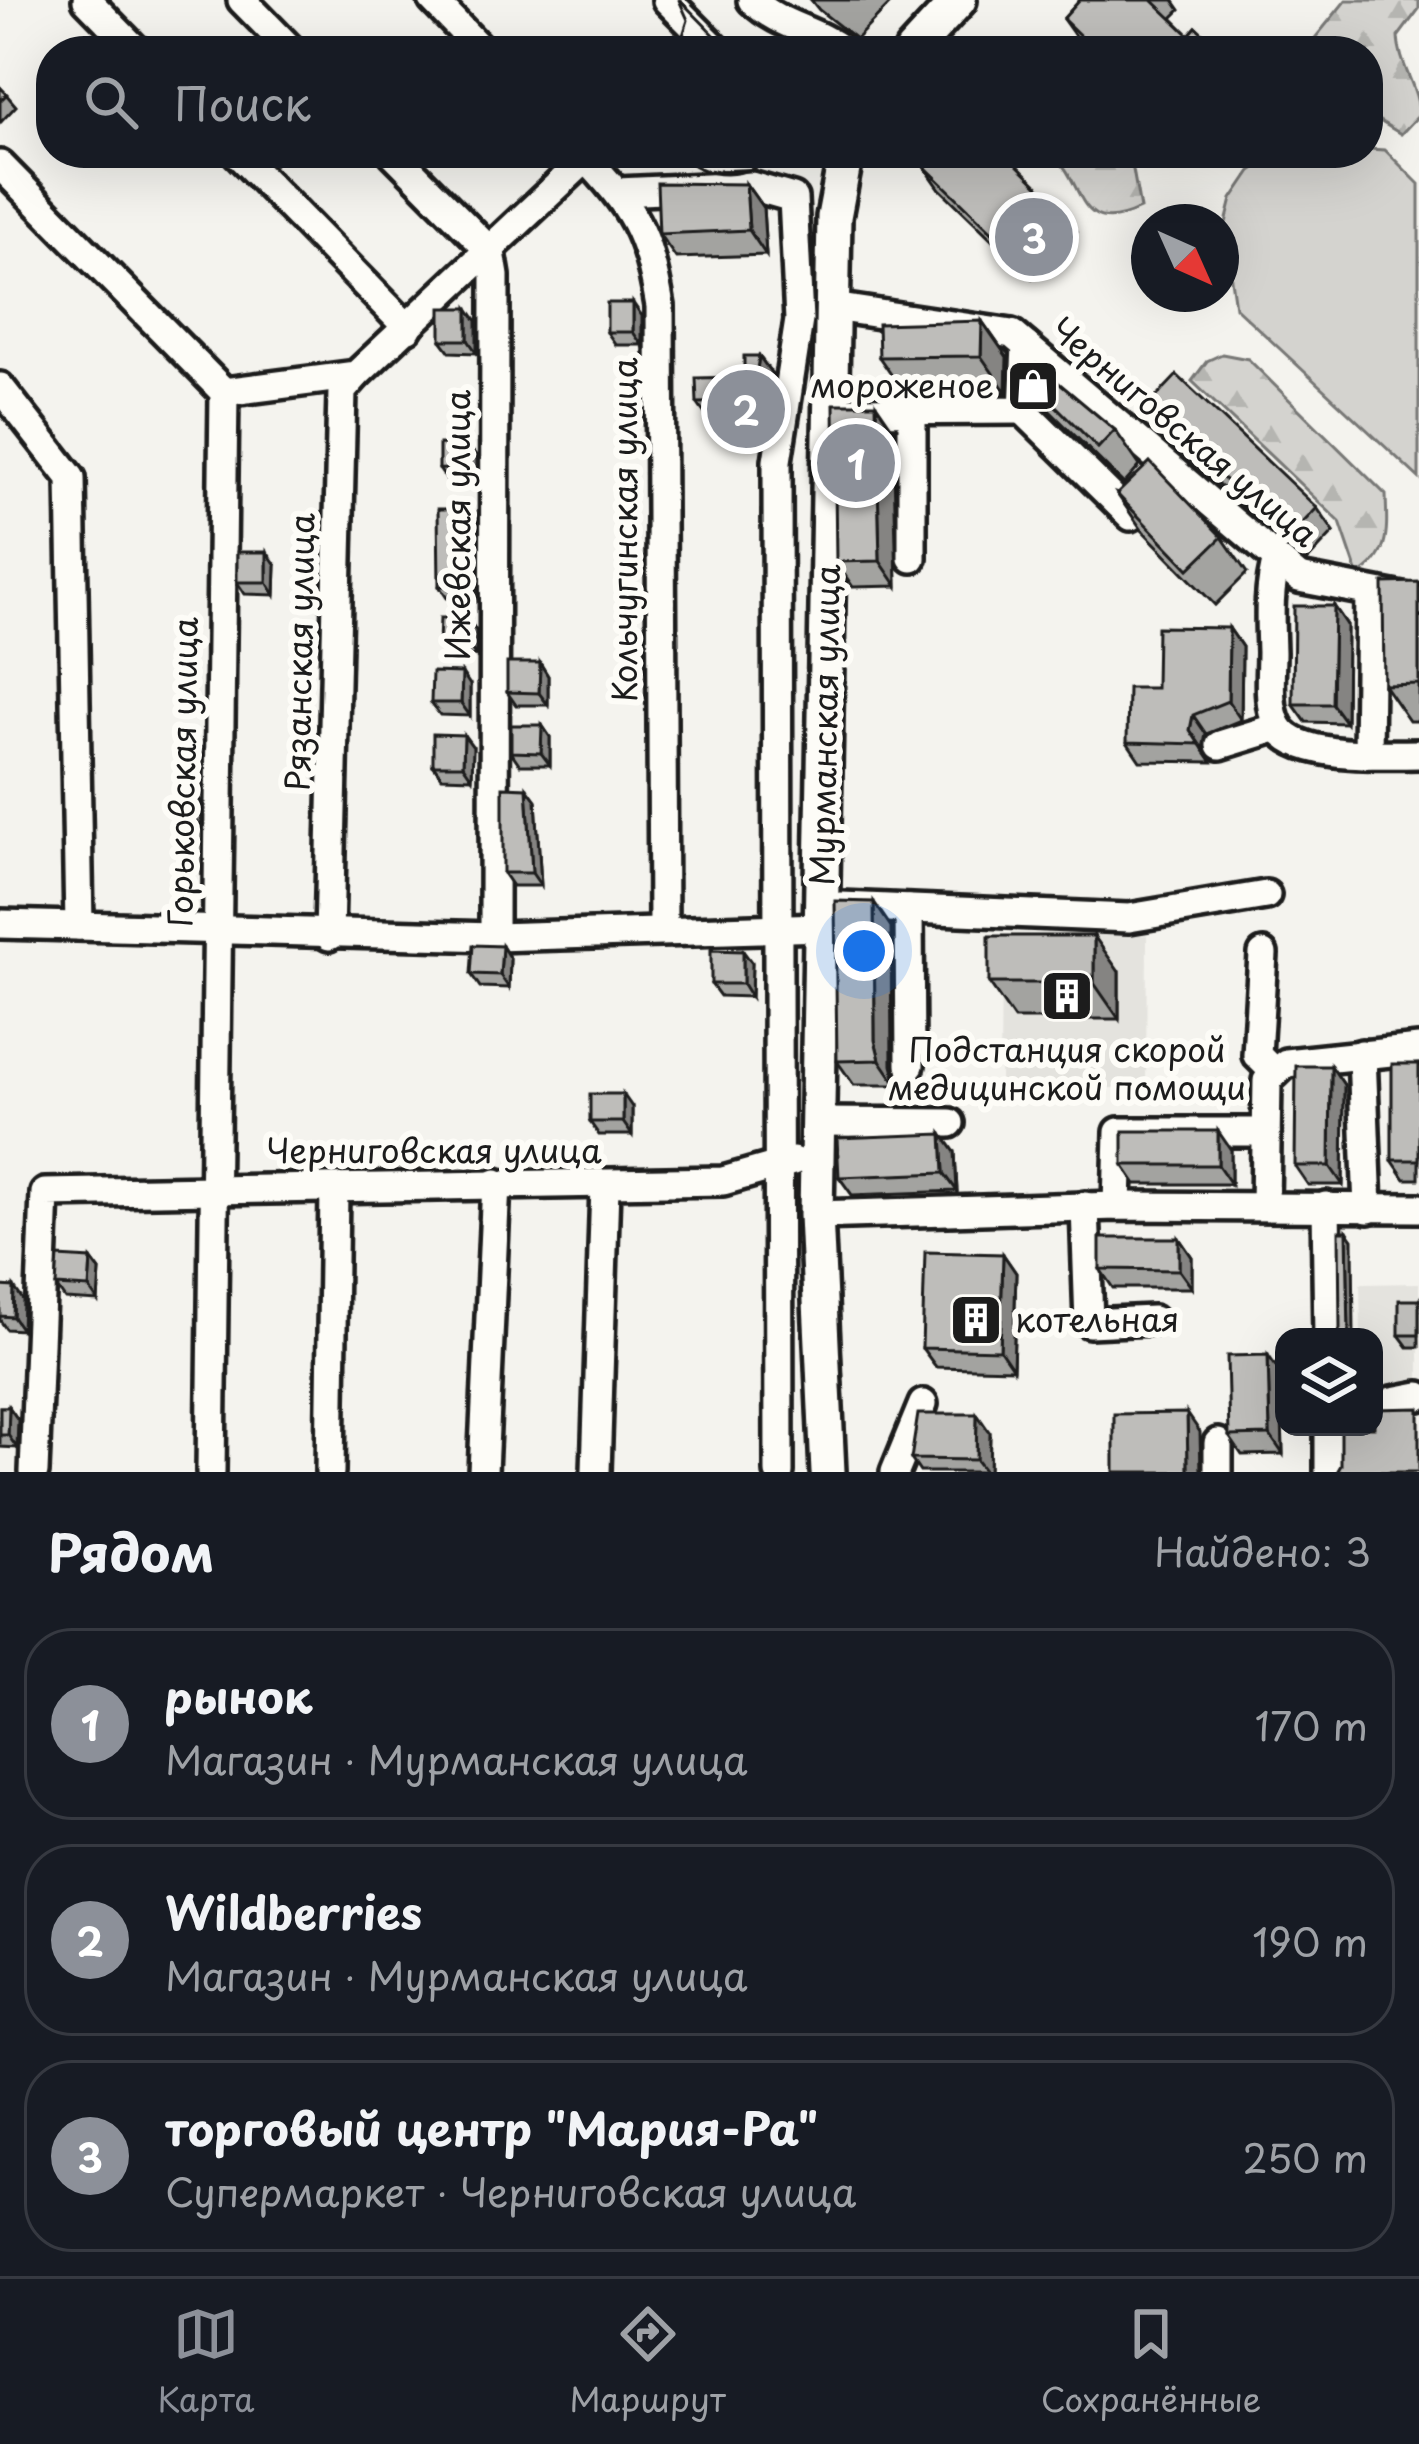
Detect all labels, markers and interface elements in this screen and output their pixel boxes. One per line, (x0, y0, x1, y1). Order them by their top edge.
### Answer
search box (36, 36, 1383, 168)
text: Поиск (174, 68, 311, 136)
icon: search (78, 69, 144, 135)
pin: 3 (995, 192, 1073, 282)
north arrow (1131, 204, 1239, 312)
street label: Черниговская улица (1041, 304, 1330, 558)
street label: Кольчугинская улица (598, 357, 648, 702)
shop icon: мороженое (1005, 358, 1061, 414)
place label: мороженое (811, 359, 994, 409)
pin: 2 (707, 364, 785, 454)
street label: Ижевская улица (431, 389, 481, 660)
pin: 1 (817, 418, 895, 508)
street label: Рязанская улица (271, 512, 325, 791)
street label: Мурманская улица (795, 564, 851, 886)
street label: Горьковская улица (153, 616, 209, 927)
your location (834, 921, 894, 981)
building icon: Подстанция скорой медицинской помощи (1039, 968, 1095, 1024)
place label: Подстанция скорой медицинской помощи (888, 1023, 1246, 1111)
street label: Черниговская улица (266, 1124, 602, 1174)
building icon: котельная (948, 1292, 1004, 1348)
place label: котельная (1015, 1293, 1179, 1343)
map controls (1275, 1328, 1383, 1436)
button: layers (1275, 1328, 1383, 1436)
text: Рядом (48, 1512, 214, 1589)
text: Найдено: 3 (1154, 1521, 1371, 1580)
text: рынок (165, 1661, 312, 1729)
text: 1 (81, 1695, 99, 1754)
text: 170 m (1255, 1695, 1368, 1754)
text: Магазин · Мурманская улица (165, 1729, 748, 1788)
text: Wildberries (165, 1877, 422, 1945)
text: 2 (76, 1911, 104, 1970)
text: 190 m (1252, 1911, 1368, 1970)
text: Магазин · Мурманская улица (165, 1945, 748, 2004)
text: торговый центр "Мария-Ра" (165, 2093, 818, 2161)
text: 3 (77, 2127, 103, 2186)
text: 250 m (1243, 2127, 1368, 2186)
text: Супермаркет · Черниговская улица (165, 2161, 856, 2220)
tab: Карта (158, 2301, 254, 2423)
tab: Маршрут (570, 2301, 726, 2423)
tab: Сохранённые (1041, 2301, 1261, 2423)

